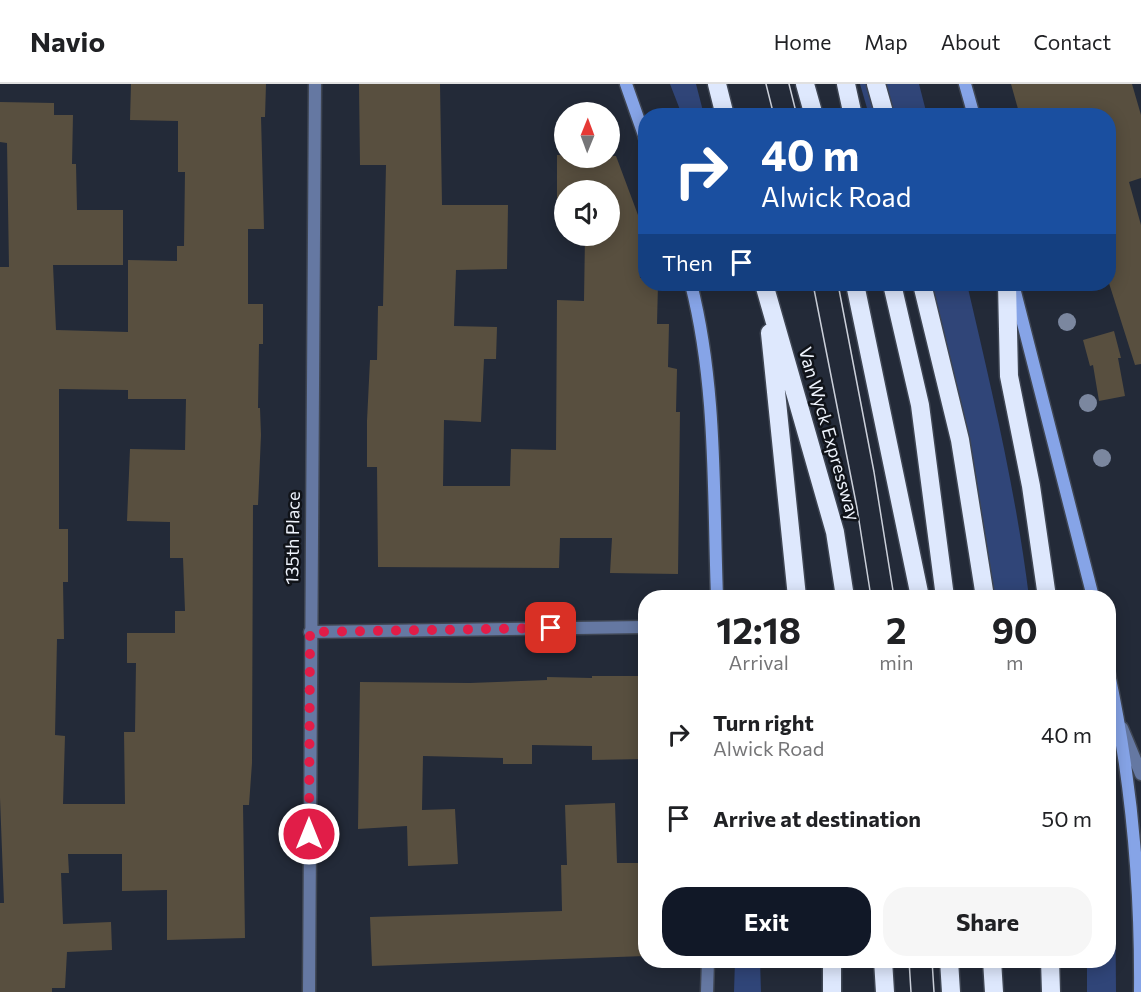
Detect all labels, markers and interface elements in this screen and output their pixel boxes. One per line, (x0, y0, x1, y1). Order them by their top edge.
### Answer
text: Navio (30, 24, 105, 58)
text: Home (774, 29, 831, 54)
text: Map (864, 29, 908, 54)
text: About (941, 29, 1000, 54)
text: Contact (1033, 29, 1111, 54)
north arrow (554, 102, 620, 168)
map controls (554, 102, 620, 246)
text: 40 m (761, 128, 859, 180)
icon: right (662, 132, 740, 210)
button: sound (554, 180, 620, 246)
text: Alwick Road (761, 180, 911, 213)
icon: arrive (725, 246, 758, 279)
text: Then (662, 249, 713, 276)
street label: Van Wyck Expressway (795, 344, 865, 523)
street label: 135th Place (280, 491, 304, 585)
pin (525, 602, 576, 653)
text: 12:18 (716, 607, 801, 651)
text: 2 (886, 607, 907, 651)
text: 90 (992, 607, 1038, 651)
icon: arrive (534, 611, 567, 644)
text: Arrival (728, 650, 789, 674)
text: min (879, 650, 913, 674)
text: m (1006, 650, 1023, 674)
text: Turn right (713, 709, 814, 736)
icon: right (662, 718, 695, 751)
text: 40 m (1041, 721, 1092, 748)
text: Alwick Road (713, 736, 824, 760)
position arrow (277, 802, 341, 866)
icon: arrive (662, 802, 695, 835)
text: Arrive at destination (713, 805, 921, 832)
text: 50 m (1042, 805, 1092, 832)
button: Exit (662, 887, 871, 956)
button: Share (883, 887, 1092, 956)

